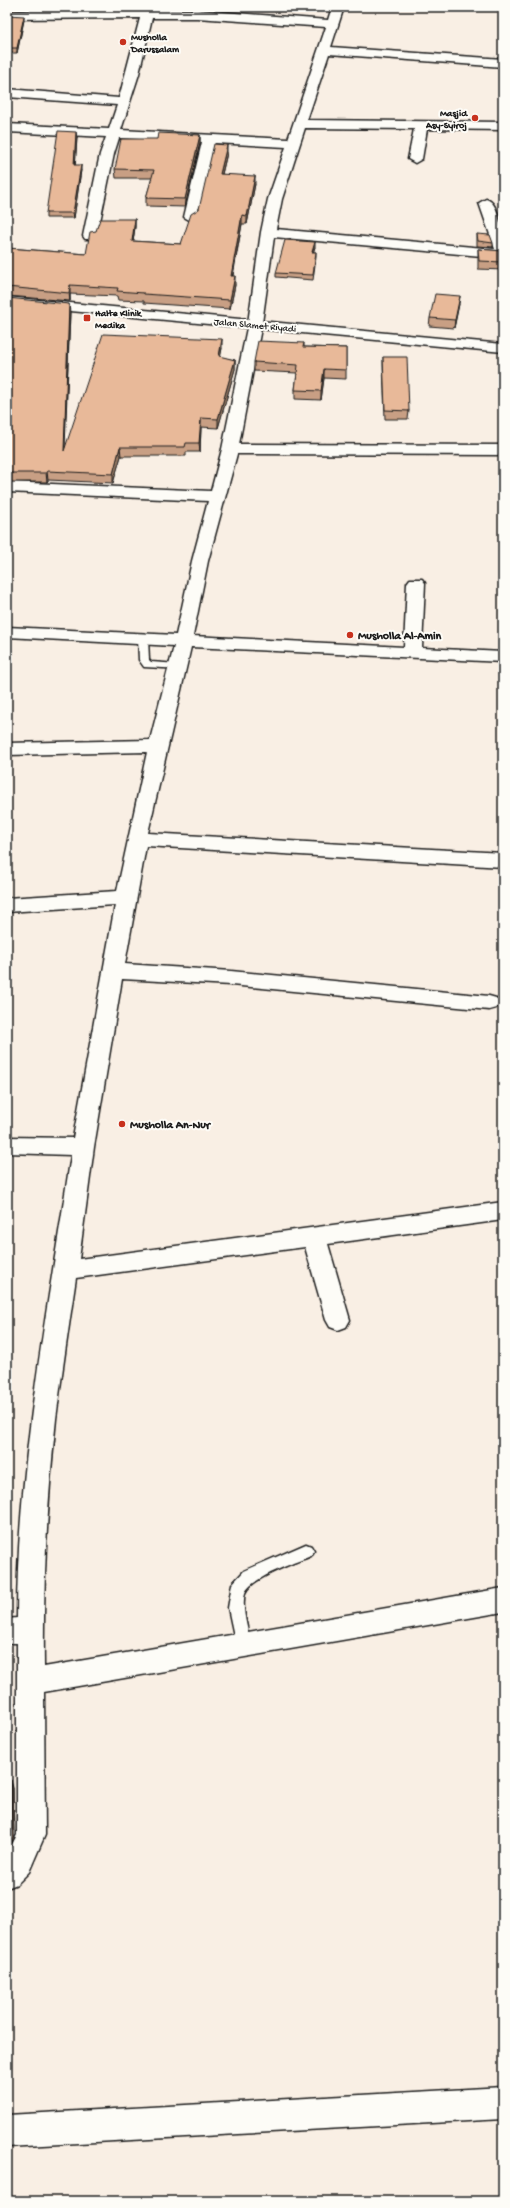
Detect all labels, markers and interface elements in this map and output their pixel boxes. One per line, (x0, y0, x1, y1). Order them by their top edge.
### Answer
place label: Musholla Darussalam (130, 32, 180, 56)
marker: Musholla Darussalam (118, 37, 128, 47)
place label: Masjid Asy-Syiroj (425, 108, 468, 132)
marker: Masjid Asy-Syiroj (470, 113, 480, 123)
place label: Halte Klinik Medika (95, 308, 143, 332)
marker: Halte Klinik Medika (82, 313, 92, 323)
street label: Jalan Slamet Riyadi (213, 316, 297, 336)
marker: Musholla Al-Amin (345, 630, 355, 640)
place label: Musholla Al-Amin (358, 630, 442, 644)
marker: Musholla An-Nur (117, 1119, 127, 1129)
place label: Musholla An-Nur (130, 1119, 212, 1133)

